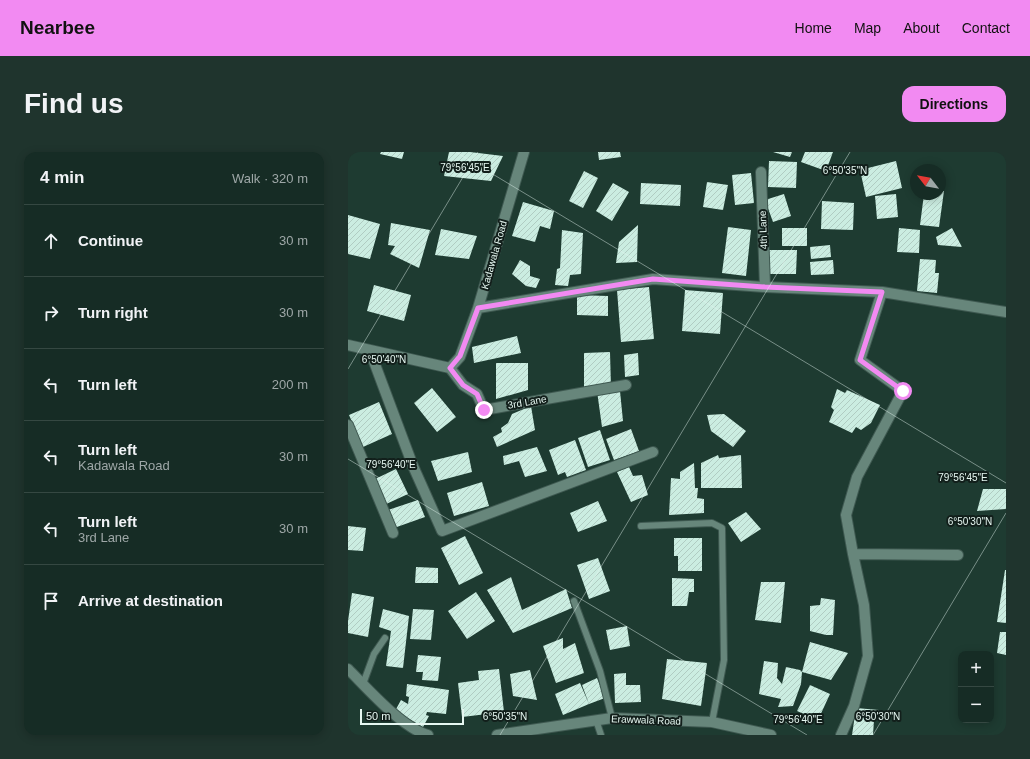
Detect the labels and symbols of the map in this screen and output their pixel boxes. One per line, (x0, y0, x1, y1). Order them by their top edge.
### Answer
text: 79°56'45"E (440, 162, 490, 173)
north arrow (910, 164, 946, 200)
text: 6°50'35"N (823, 165, 867, 176)
street label: 4th Lane (757, 210, 769, 250)
street label: Kadawala Road (479, 220, 509, 290)
text: 6°50'40"N (362, 354, 406, 365)
route start (894, 382, 912, 400)
street label: 3rd Lane (507, 393, 548, 411)
route end (475, 401, 493, 419)
text: 79°56'40"E (366, 459, 416, 470)
text: 79°56'45"E (938, 472, 988, 483)
text: 6°50'30"N (948, 516, 992, 527)
scale bar (360, 707, 464, 726)
text: 6°50'35"N (483, 711, 527, 722)
text: 6°50'30"N (856, 711, 900, 722)
street label: Erawwala Road (611, 713, 681, 727)
text: 79°56'40"E (773, 714, 823, 725)

